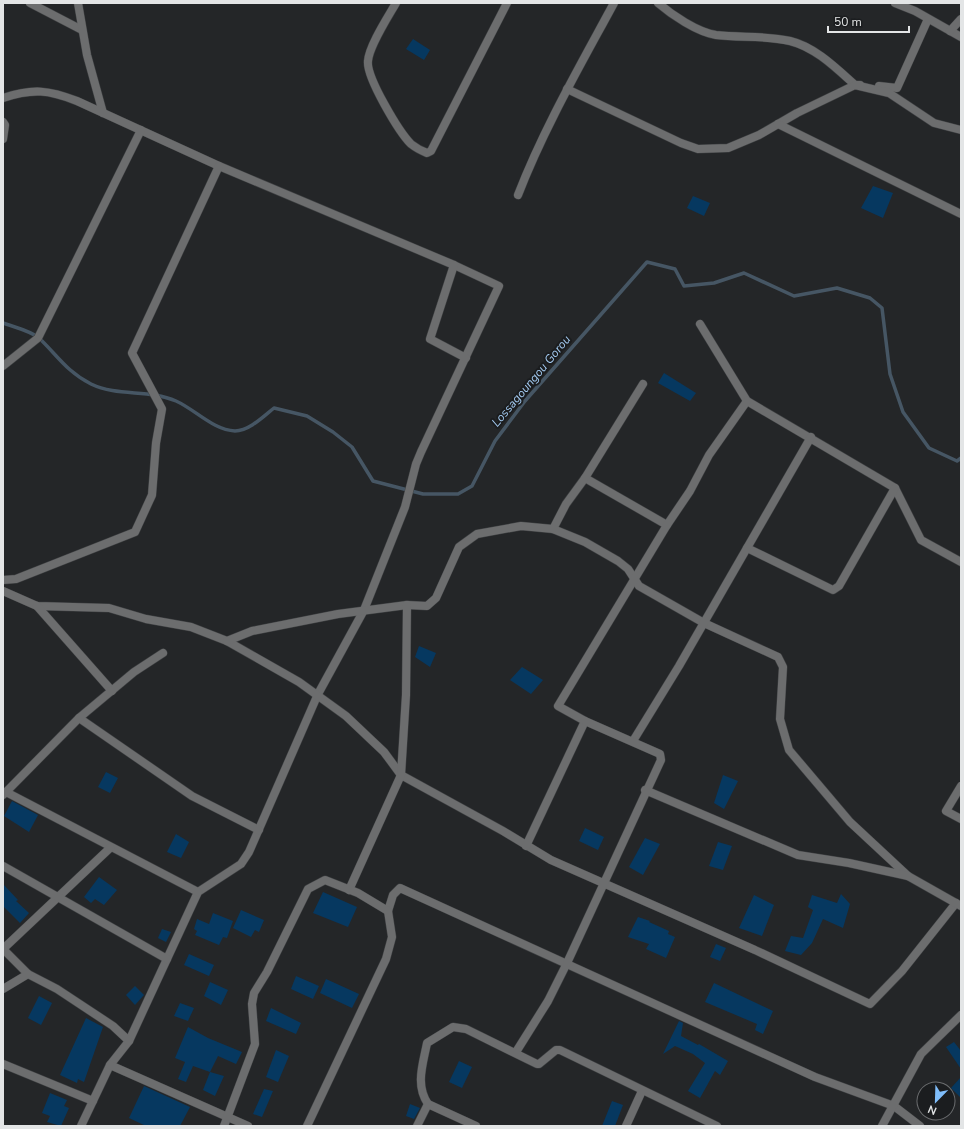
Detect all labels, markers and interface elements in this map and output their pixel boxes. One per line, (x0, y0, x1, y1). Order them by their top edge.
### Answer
scale bar (828, 8, 909, 34)
text: 50 m (834, 14, 862, 30)
water label: Lossagoungou Gorou (488, 332, 574, 430)
north arrow (916, 1081, 956, 1121)
text: N (926, 1101, 939, 1118)

